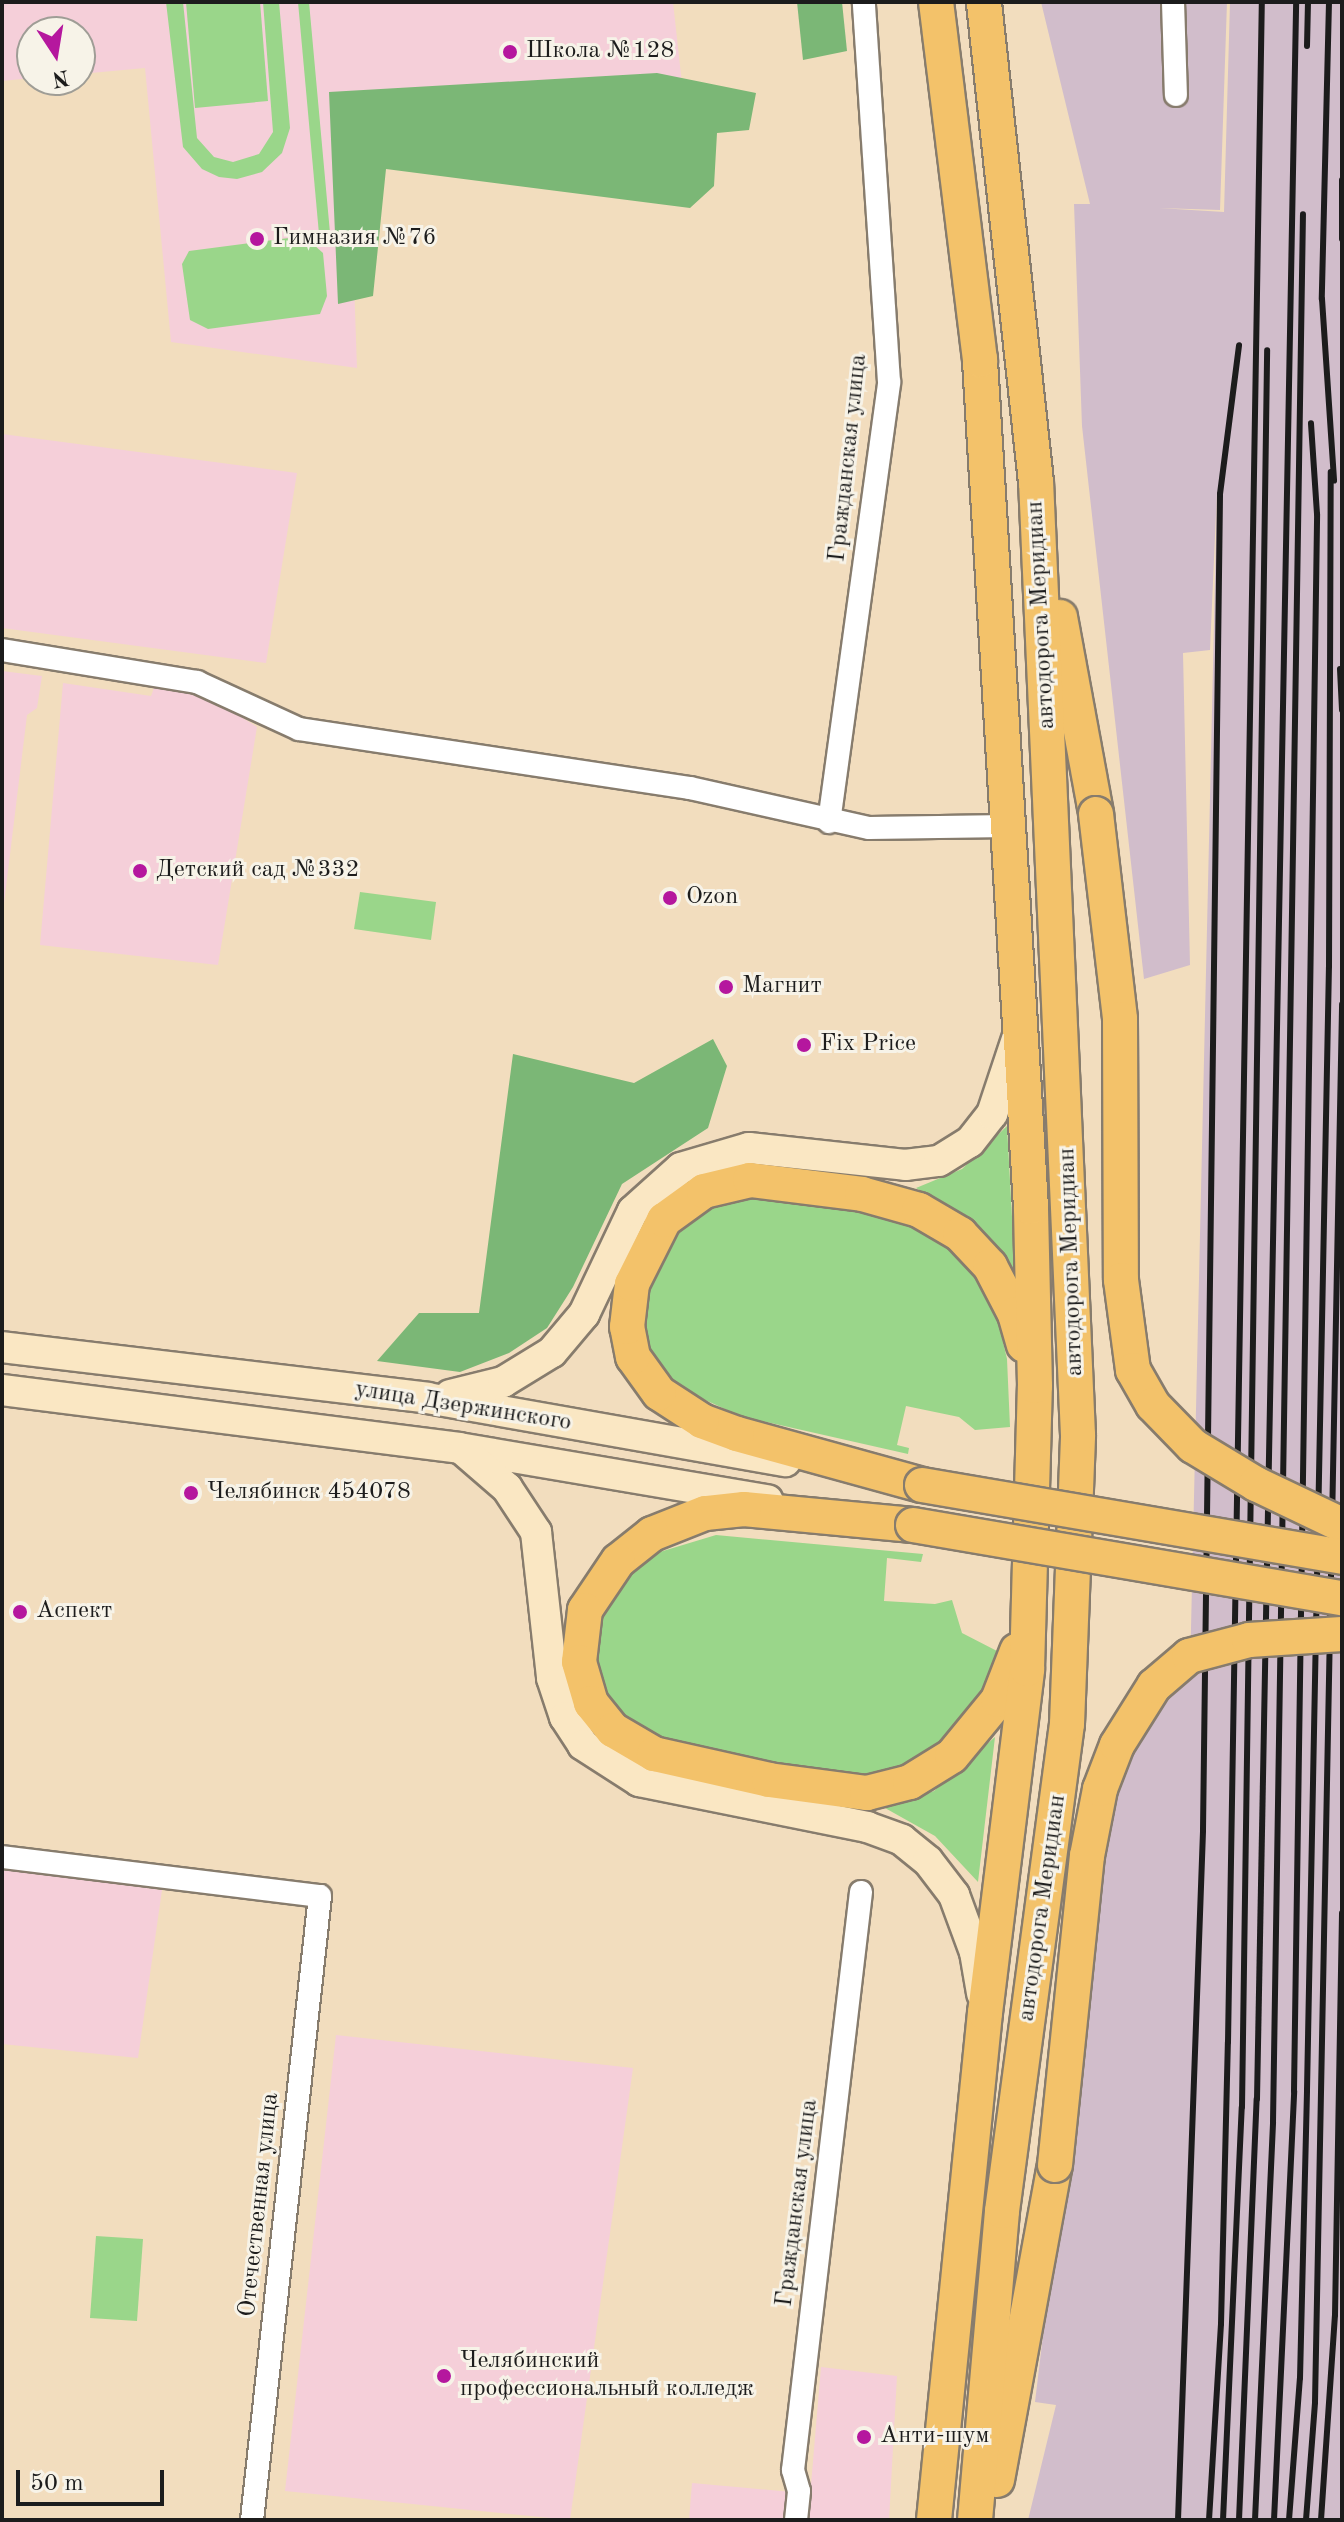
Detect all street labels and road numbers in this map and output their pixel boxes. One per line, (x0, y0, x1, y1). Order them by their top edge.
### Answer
street label: Гражданская улица (824, 353, 874, 563)
street label: автодорога Меридиан (1022, 500, 1062, 730)
street label: автодорога Меридиан (1054, 1147, 1090, 1377)
street label: улица Дзержинского (353, 1376, 573, 1438)
street label: автодорога Меридиан (1013, 1793, 1073, 2023)
street label: Отечественная улица (234, 2091, 286, 2319)
street label: Гражданская улица (771, 2098, 825, 2308)

